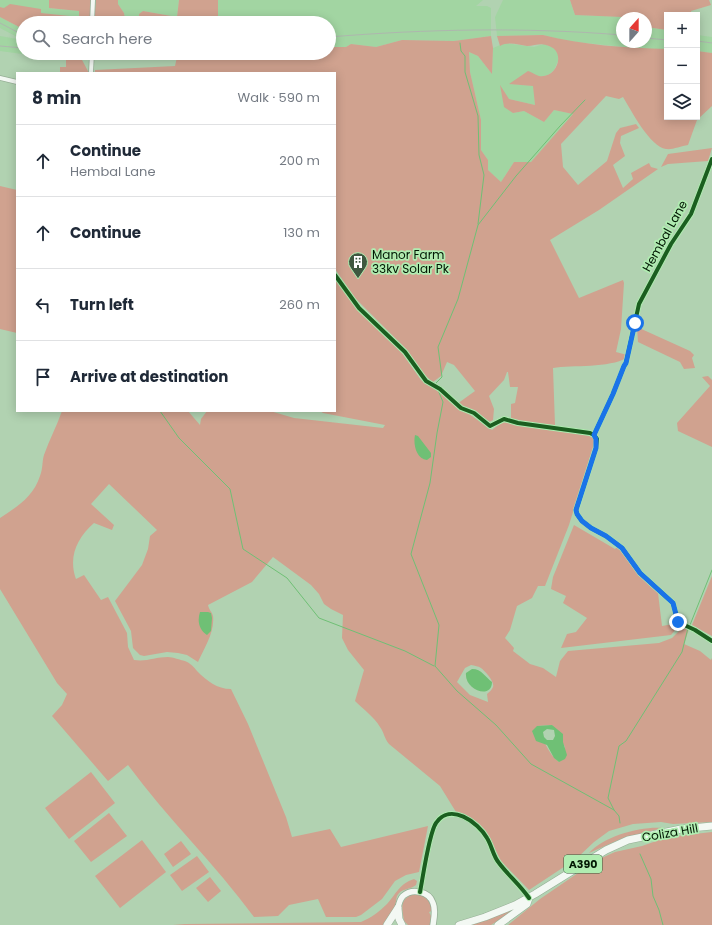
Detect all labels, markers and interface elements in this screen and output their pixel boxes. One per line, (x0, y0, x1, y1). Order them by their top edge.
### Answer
north arrow (616, 12, 652, 48)
map controls (664, 12, 700, 120)
button: + (664, 12, 700, 48)
search box (16, 16, 336, 60)
icon: search (30, 27, 52, 49)
text: Search here (62, 28, 152, 49)
button: − (664, 48, 700, 84)
button: layers (664, 84, 700, 120)
text: 8 min (32, 86, 81, 110)
text: Walk · 590 m (238, 88, 320, 107)
text: Continue (70, 140, 141, 161)
icon: ahead (32, 150, 54, 172)
text: 200 m (279, 151, 320, 170)
text: Hembal Lane (70, 162, 155, 181)
street label: Hembal Lane (638, 197, 691, 274)
icon: ahead (32, 222, 54, 244)
text: Continue (70, 222, 141, 243)
text: 130 m (283, 223, 320, 242)
place label: Manor Farm 33kv Solar Pk (372, 246, 450, 277)
building icon: Manor Farm 33kv Solar Pk (347, 251, 369, 279)
icon: left (32, 294, 54, 316)
text: Turn left (70, 294, 134, 315)
text: 260 m (279, 295, 320, 314)
route start (626, 314, 644, 332)
icon: arrive (32, 366, 54, 388)
text: Arrive at destination (70, 366, 228, 387)
route end (669, 613, 687, 631)
street label: Coliza Hill (640, 819, 699, 846)
road number: A390 (564, 855, 602, 873)

